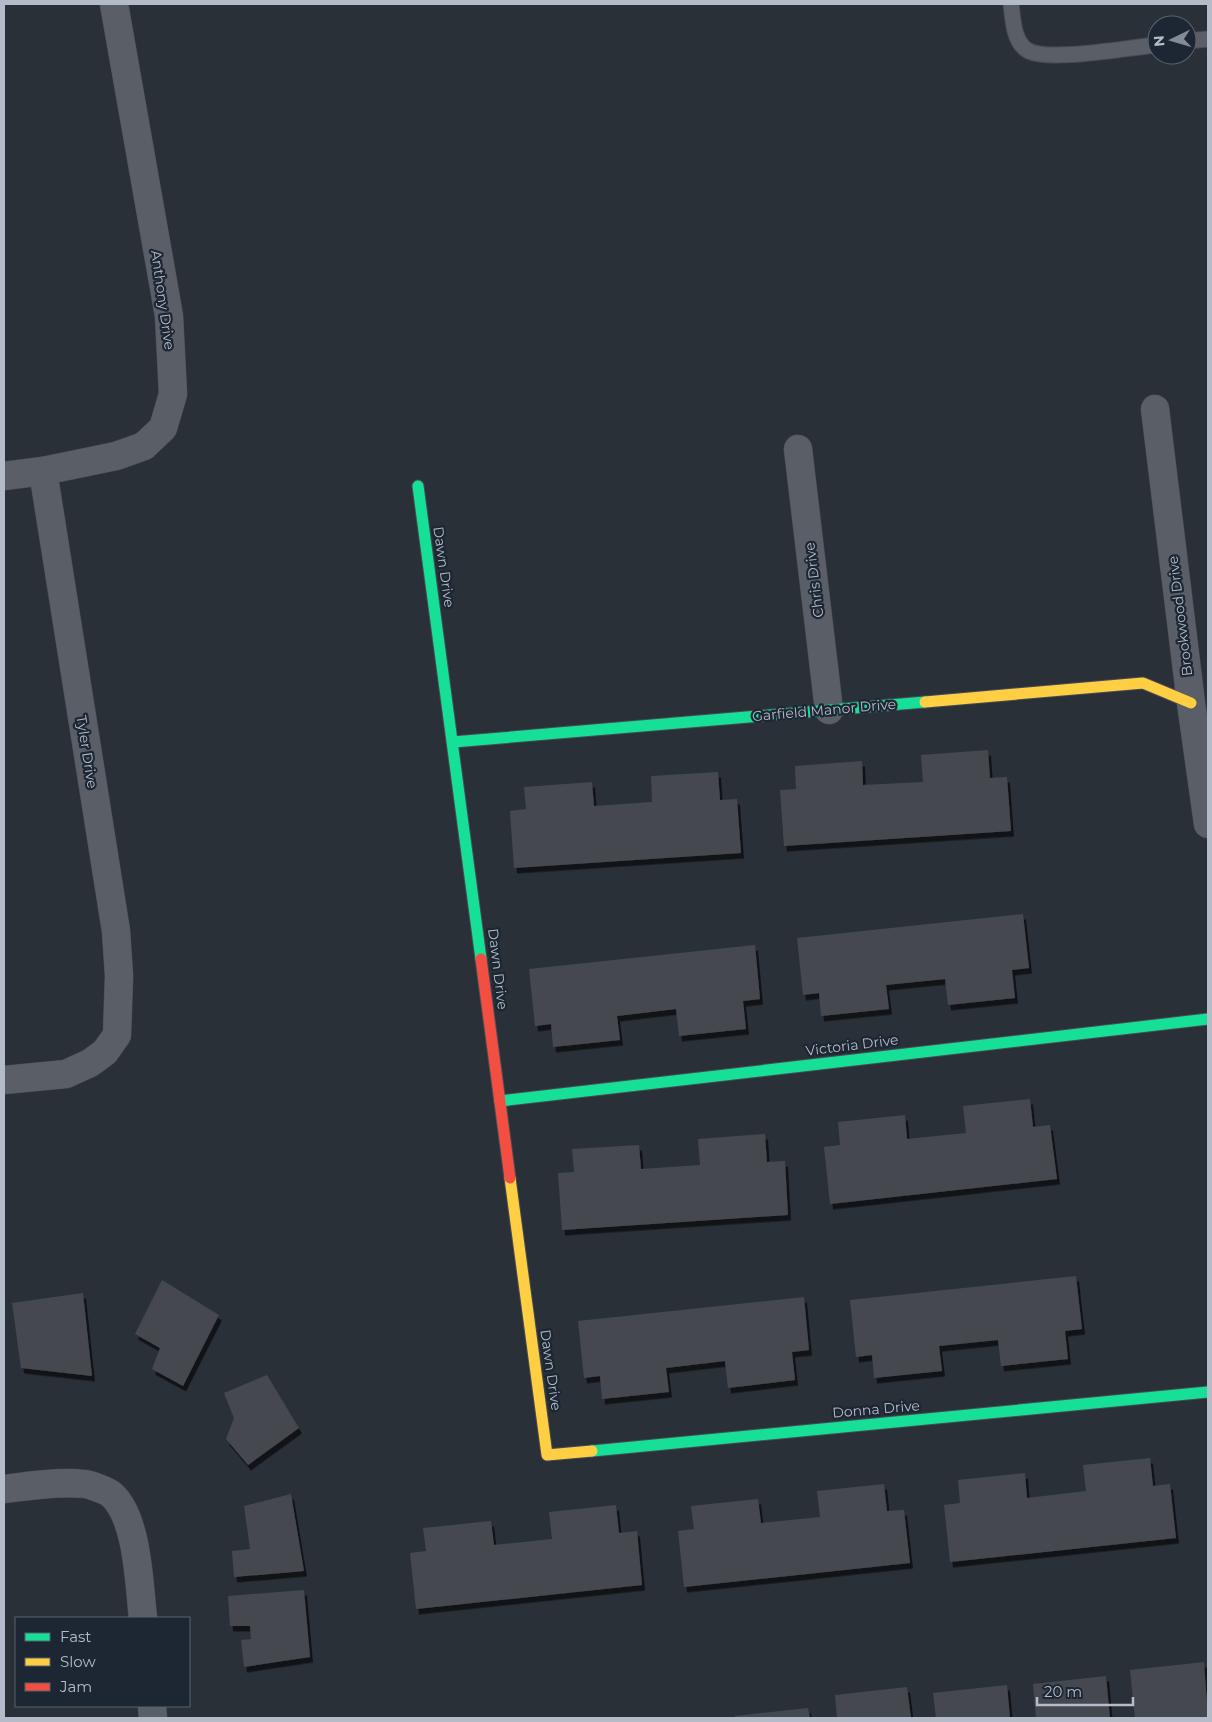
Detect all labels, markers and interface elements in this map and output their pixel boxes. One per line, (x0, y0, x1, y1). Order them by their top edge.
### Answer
north arrow (1147, 15, 1197, 65)
text: N (1150, 35, 1169, 48)
street label: Anthony Drive (147, 249, 179, 351)
street label: Dawn Drive (429, 525, 459, 609)
street label: Chris Drive (800, 541, 828, 619)
street label: Brookwood Drive (1164, 555, 1196, 677)
street label: Garfield Manor Drive (751, 695, 897, 725)
street label: Tyler Drive (72, 714, 102, 790)
street label: Dawn Drive (484, 927, 512, 1011)
street label: Victoria Drive (805, 1030, 899, 1060)
street label: Dawn Drive (536, 1328, 566, 1412)
street label: Donna Drive (831, 1396, 921, 1422)
legend (15, 1617, 190, 1707)
text: Fast (60, 1627, 91, 1646)
text: Slow (60, 1652, 96, 1671)
scale bar (1037, 1674, 1133, 1706)
text: Jam (59, 1677, 92, 1696)
text: 20 m (1044, 1682, 1082, 1701)

